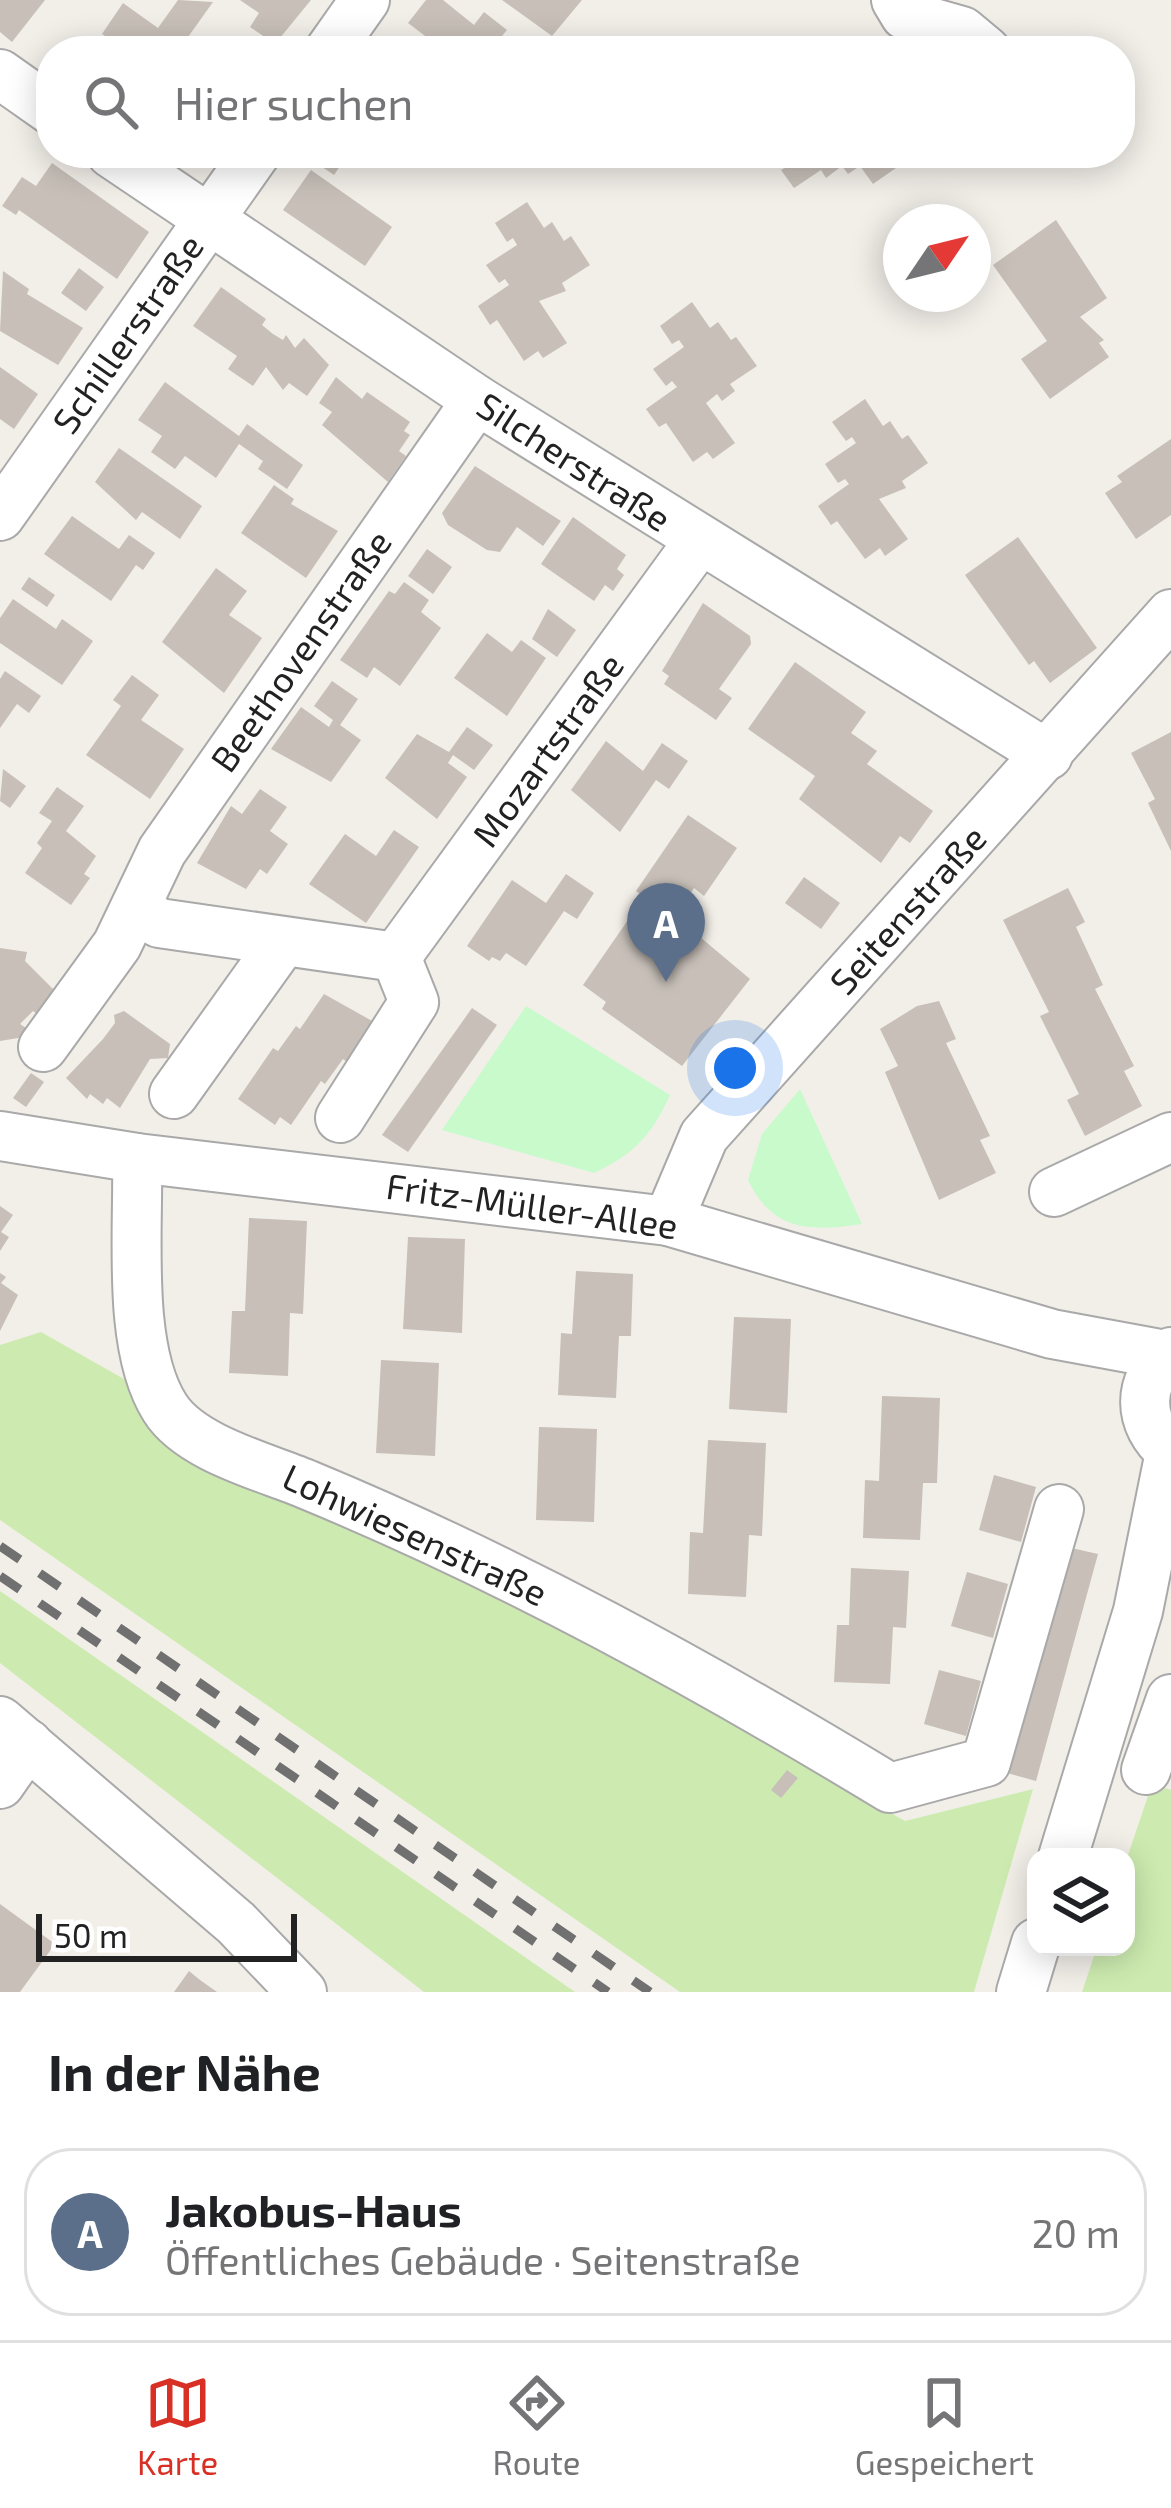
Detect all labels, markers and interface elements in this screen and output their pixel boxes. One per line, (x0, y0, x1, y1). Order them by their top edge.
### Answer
search box (36, 36, 1135, 168)
icon: search (78, 69, 144, 135)
text: Hier suchen (174, 75, 414, 129)
north arrow (883, 204, 991, 312)
street label: Schillerstraße (42, 226, 211, 441)
street label: Silcherstraße (470, 382, 680, 539)
street label: Beethovenstraße (200, 521, 399, 779)
street label: Mozartstraße (462, 644, 631, 854)
street label: Seitenstraße (820, 816, 994, 1002)
pin: A (627, 883, 705, 982)
your location (705, 1038, 765, 1098)
street label: Fritz-Müller-Allee (384, 1163, 681, 1246)
street label: Lohwiesenstraße (277, 1454, 554, 1614)
map controls (1027, 1848, 1135, 1956)
button: layers (1027, 1848, 1135, 1956)
scale bar (36, 1908, 297, 1961)
text: 50 m (54, 1915, 128, 1955)
text: In der Nähe (48, 2040, 321, 2101)
text: Jakobus-Haus (165, 2182, 462, 2236)
text: A (77, 2209, 103, 2256)
text: 20 m (1032, 2209, 1120, 2256)
text: Öffentliches Gebäude · Seitenstraße (165, 2236, 801, 2283)
tab: Karte (137, 2370, 218, 2482)
tab: Route (492, 2370, 581, 2482)
tab: Gespeichert (855, 2370, 1034, 2482)

